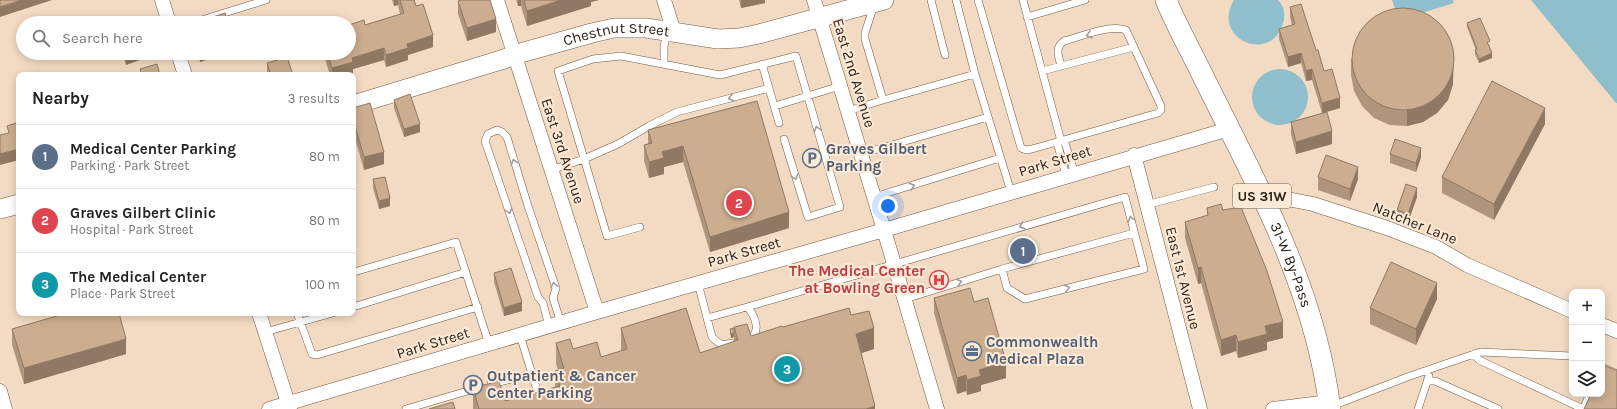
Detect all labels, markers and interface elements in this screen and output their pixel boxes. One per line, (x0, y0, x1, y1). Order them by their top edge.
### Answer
search box (16, 16, 356, 60)
street label: East 2nd Avenue (829, 16, 879, 130)
street label: Chestnut Street (561, 19, 671, 50)
icon: search (30, 27, 52, 49)
text: Search here (62, 29, 143, 47)
one-way arrow (1085, 30, 1092, 39)
text: Nearby (32, 88, 89, 108)
text: 3 results (288, 91, 340, 106)
one-way arrow (728, 93, 734, 101)
street label: East 3rd Avenue (537, 96, 589, 206)
one-way arrow (813, 125, 822, 132)
text: Medical Center Parking (70, 140, 236, 158)
place label: Graves Gilbert Parking (826, 140, 927, 175)
street label: Park Street (1016, 141, 1094, 181)
parking icon: Graves Gilbert Parking (801, 147, 823, 169)
text: 1 (43, 149, 47, 164)
text: 80 m (309, 149, 340, 164)
text: Parking · Park Street (70, 158, 189, 173)
one-way arrow (510, 159, 519, 166)
one-way arrow (790, 173, 799, 180)
one-way arrow (908, 182, 915, 190)
road number: US 31W (1233, 184, 1291, 208)
pin: 2 (726, 188, 752, 218)
your location (878, 196, 898, 216)
street label: Natcher Lane (1370, 198, 1460, 248)
text: Graves Gilbert Clinic (70, 204, 216, 222)
one-way arrow (505, 207, 513, 214)
text: 2 (41, 213, 49, 228)
text: 80 m (309, 213, 340, 228)
one-way arrow (1127, 216, 1135, 222)
street label: 31-W By-Pass (1266, 219, 1316, 310)
one-way arrow (1019, 221, 1026, 230)
text: Hospital · Park Street (70, 222, 193, 237)
street label: East 1st Avenue (1162, 225, 1204, 331)
street label: Park Street (705, 233, 783, 271)
pin: 1 (1010, 236, 1036, 266)
place label: The Medical Center at Bowling Green (789, 262, 925, 297)
text: The Medical Center (70, 268, 206, 286)
hospital icon: The Medical Center at Bowling Green (928, 269, 950, 291)
text: 3 (41, 277, 49, 292)
text: 100 m (305, 277, 340, 292)
one-way arrow (955, 279, 962, 287)
one-way arrow (550, 282, 558, 289)
one-way arrow (1063, 284, 1070, 293)
text: Place · Park Street (70, 286, 175, 301)
map controls (1569, 289, 1605, 397)
button: + (1569, 289, 1605, 325)
street label: Park Street (394, 323, 472, 363)
button: − (1569, 325, 1605, 361)
place label: Commonwealth Medical Plaza (986, 333, 1098, 368)
office icon: Commonwealth Medical Plaza (961, 340, 983, 362)
pin: 3 (774, 354, 800, 384)
button: layers (1569, 361, 1605, 397)
place label: Outpatient & Cancer Center Parking (487, 367, 636, 402)
parking icon: Outpatient & Cancer Center Parking (462, 374, 484, 396)

